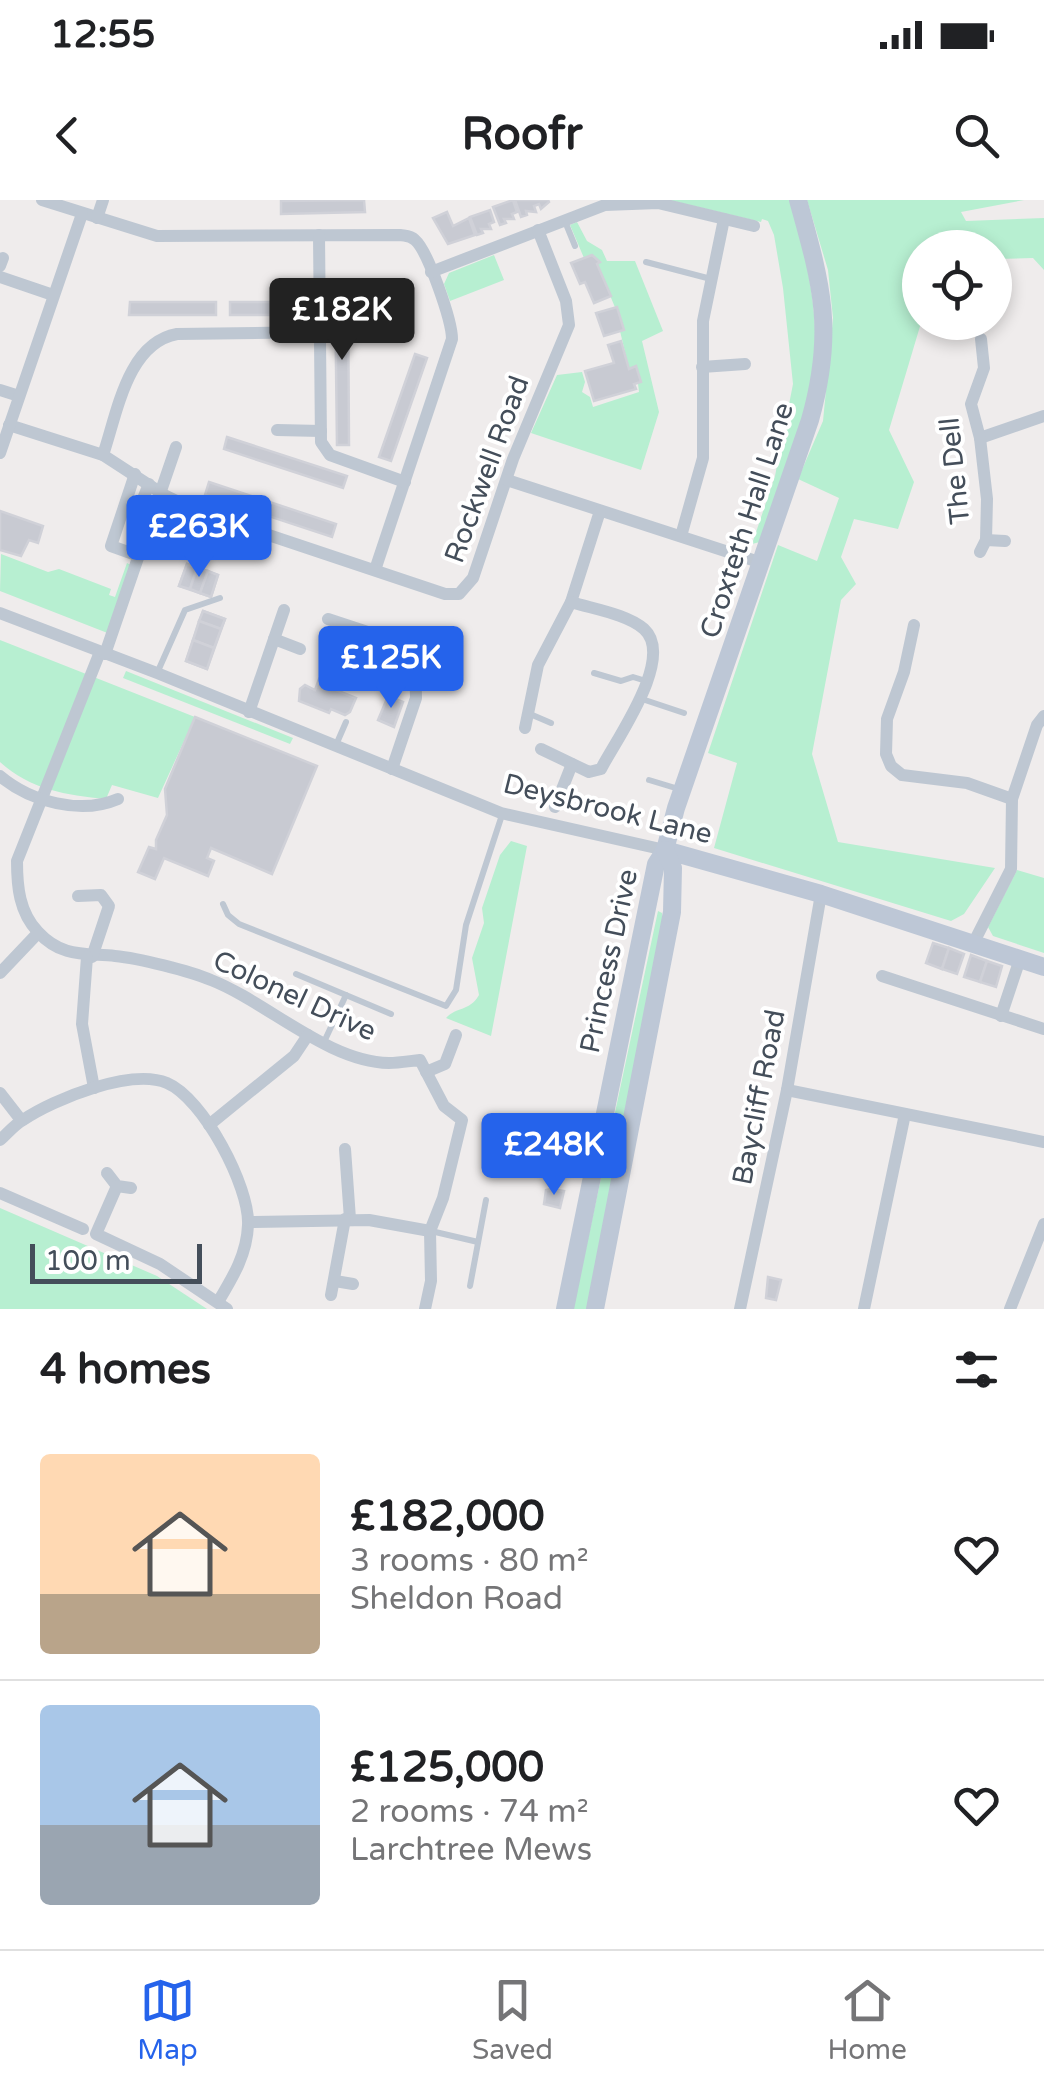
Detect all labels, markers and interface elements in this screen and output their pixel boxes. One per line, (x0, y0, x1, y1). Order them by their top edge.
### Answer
text: 12:55 (50, 12, 155, 58)
icon: back (40, 108, 95, 163)
text: Roofr (462, 108, 582, 162)
icon: search (949, 108, 1004, 163)
map controls (902, 230, 1012, 340)
button: locate (902, 230, 1012, 340)
pin: £182K (272, 278, 412, 363)
text: £182K (291, 291, 393, 329)
street label: Rockwell Road (437, 371, 537, 568)
street label: Croxteth Hall Lane (693, 398, 801, 642)
street label: The Dell (932, 416, 978, 526)
pin: £263K (129, 495, 269, 580)
text: £263K (148, 508, 250, 546)
pin: £125K (321, 626, 461, 711)
text: £125K (340, 639, 442, 677)
street label: Deysbrook Lane (500, 767, 716, 851)
street label: Princess Drive (573, 866, 645, 1056)
street label: Colonel Drive (208, 943, 382, 1049)
street label: Baycliff Road (725, 1007, 793, 1188)
pin: £248K (484, 1113, 624, 1198)
text: £248K (503, 1126, 605, 1164)
scale bar (30, 1239, 202, 1284)
text: 100 m (45, 1244, 131, 1278)
icon: filters (949, 1342, 1004, 1397)
text: 4 homes (40, 1344, 211, 1395)
text: £182,000 (350, 1491, 545, 1542)
icon: home (120, 1494, 240, 1614)
icon: heart (949, 1527, 1004, 1582)
text: 3 rooms · 80 m² (350, 1542, 589, 1580)
text: Sheldon Road (350, 1580, 563, 1618)
text: £125,000 (350, 1742, 544, 1793)
icon: home (120, 1745, 240, 1865)
icon: heart (949, 1778, 1004, 1833)
text: 2 rooms · 74 m² (350, 1793, 589, 1831)
text: Larchtree Mews (350, 1831, 592, 1869)
tab: Map (137, 1973, 198, 2067)
tab: Saved (472, 1973, 553, 2067)
tab: Home (827, 1973, 907, 2067)

